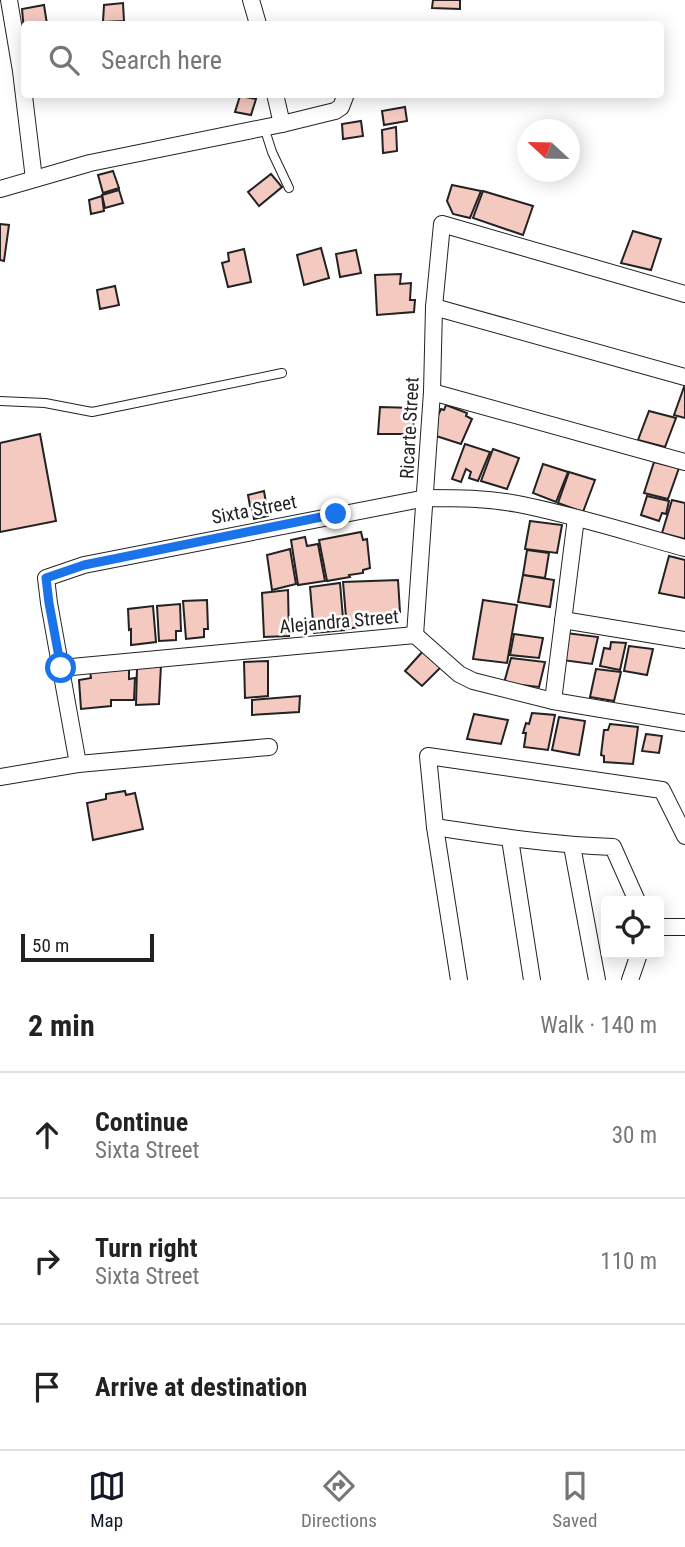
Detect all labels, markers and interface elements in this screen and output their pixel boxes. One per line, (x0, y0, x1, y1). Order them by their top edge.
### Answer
search box (21, 21, 664, 98)
icon: search (45, 41, 83, 79)
text: Search here (101, 45, 222, 75)
north arrow (517, 119, 580, 182)
street label: Ricarte Street (395, 376, 424, 480)
street label: Sixta Street (210, 490, 299, 529)
route end (320, 498, 351, 529)
street label: Alejandra Street (278, 605, 400, 638)
route start (45, 652, 76, 683)
map controls (601, 896, 664, 959)
button: locate (601, 896, 664, 959)
scale bar (21, 931, 154, 963)
text: 50 m (32, 934, 69, 957)
text: 2 min (28, 1008, 95, 1043)
text: Walk · 140 m (540, 1012, 657, 1039)
text: Continue (95, 1107, 188, 1137)
icon: ahead (28, 1116, 66, 1154)
text: 30 m (612, 1122, 657, 1149)
text: Sixta Street (95, 1137, 199, 1164)
text: Turn right (95, 1233, 197, 1263)
icon: right (28, 1242, 66, 1280)
text: 110 m (600, 1248, 657, 1275)
text: Sixta Street (95, 1263, 199, 1290)
icon: arrive (28, 1368, 66, 1406)
text: Arrive at destination (95, 1372, 307, 1402)
tab: Map (88, 1467, 126, 1532)
tab: Directions (301, 1467, 377, 1532)
tab: Saved (552, 1467, 597, 1532)

